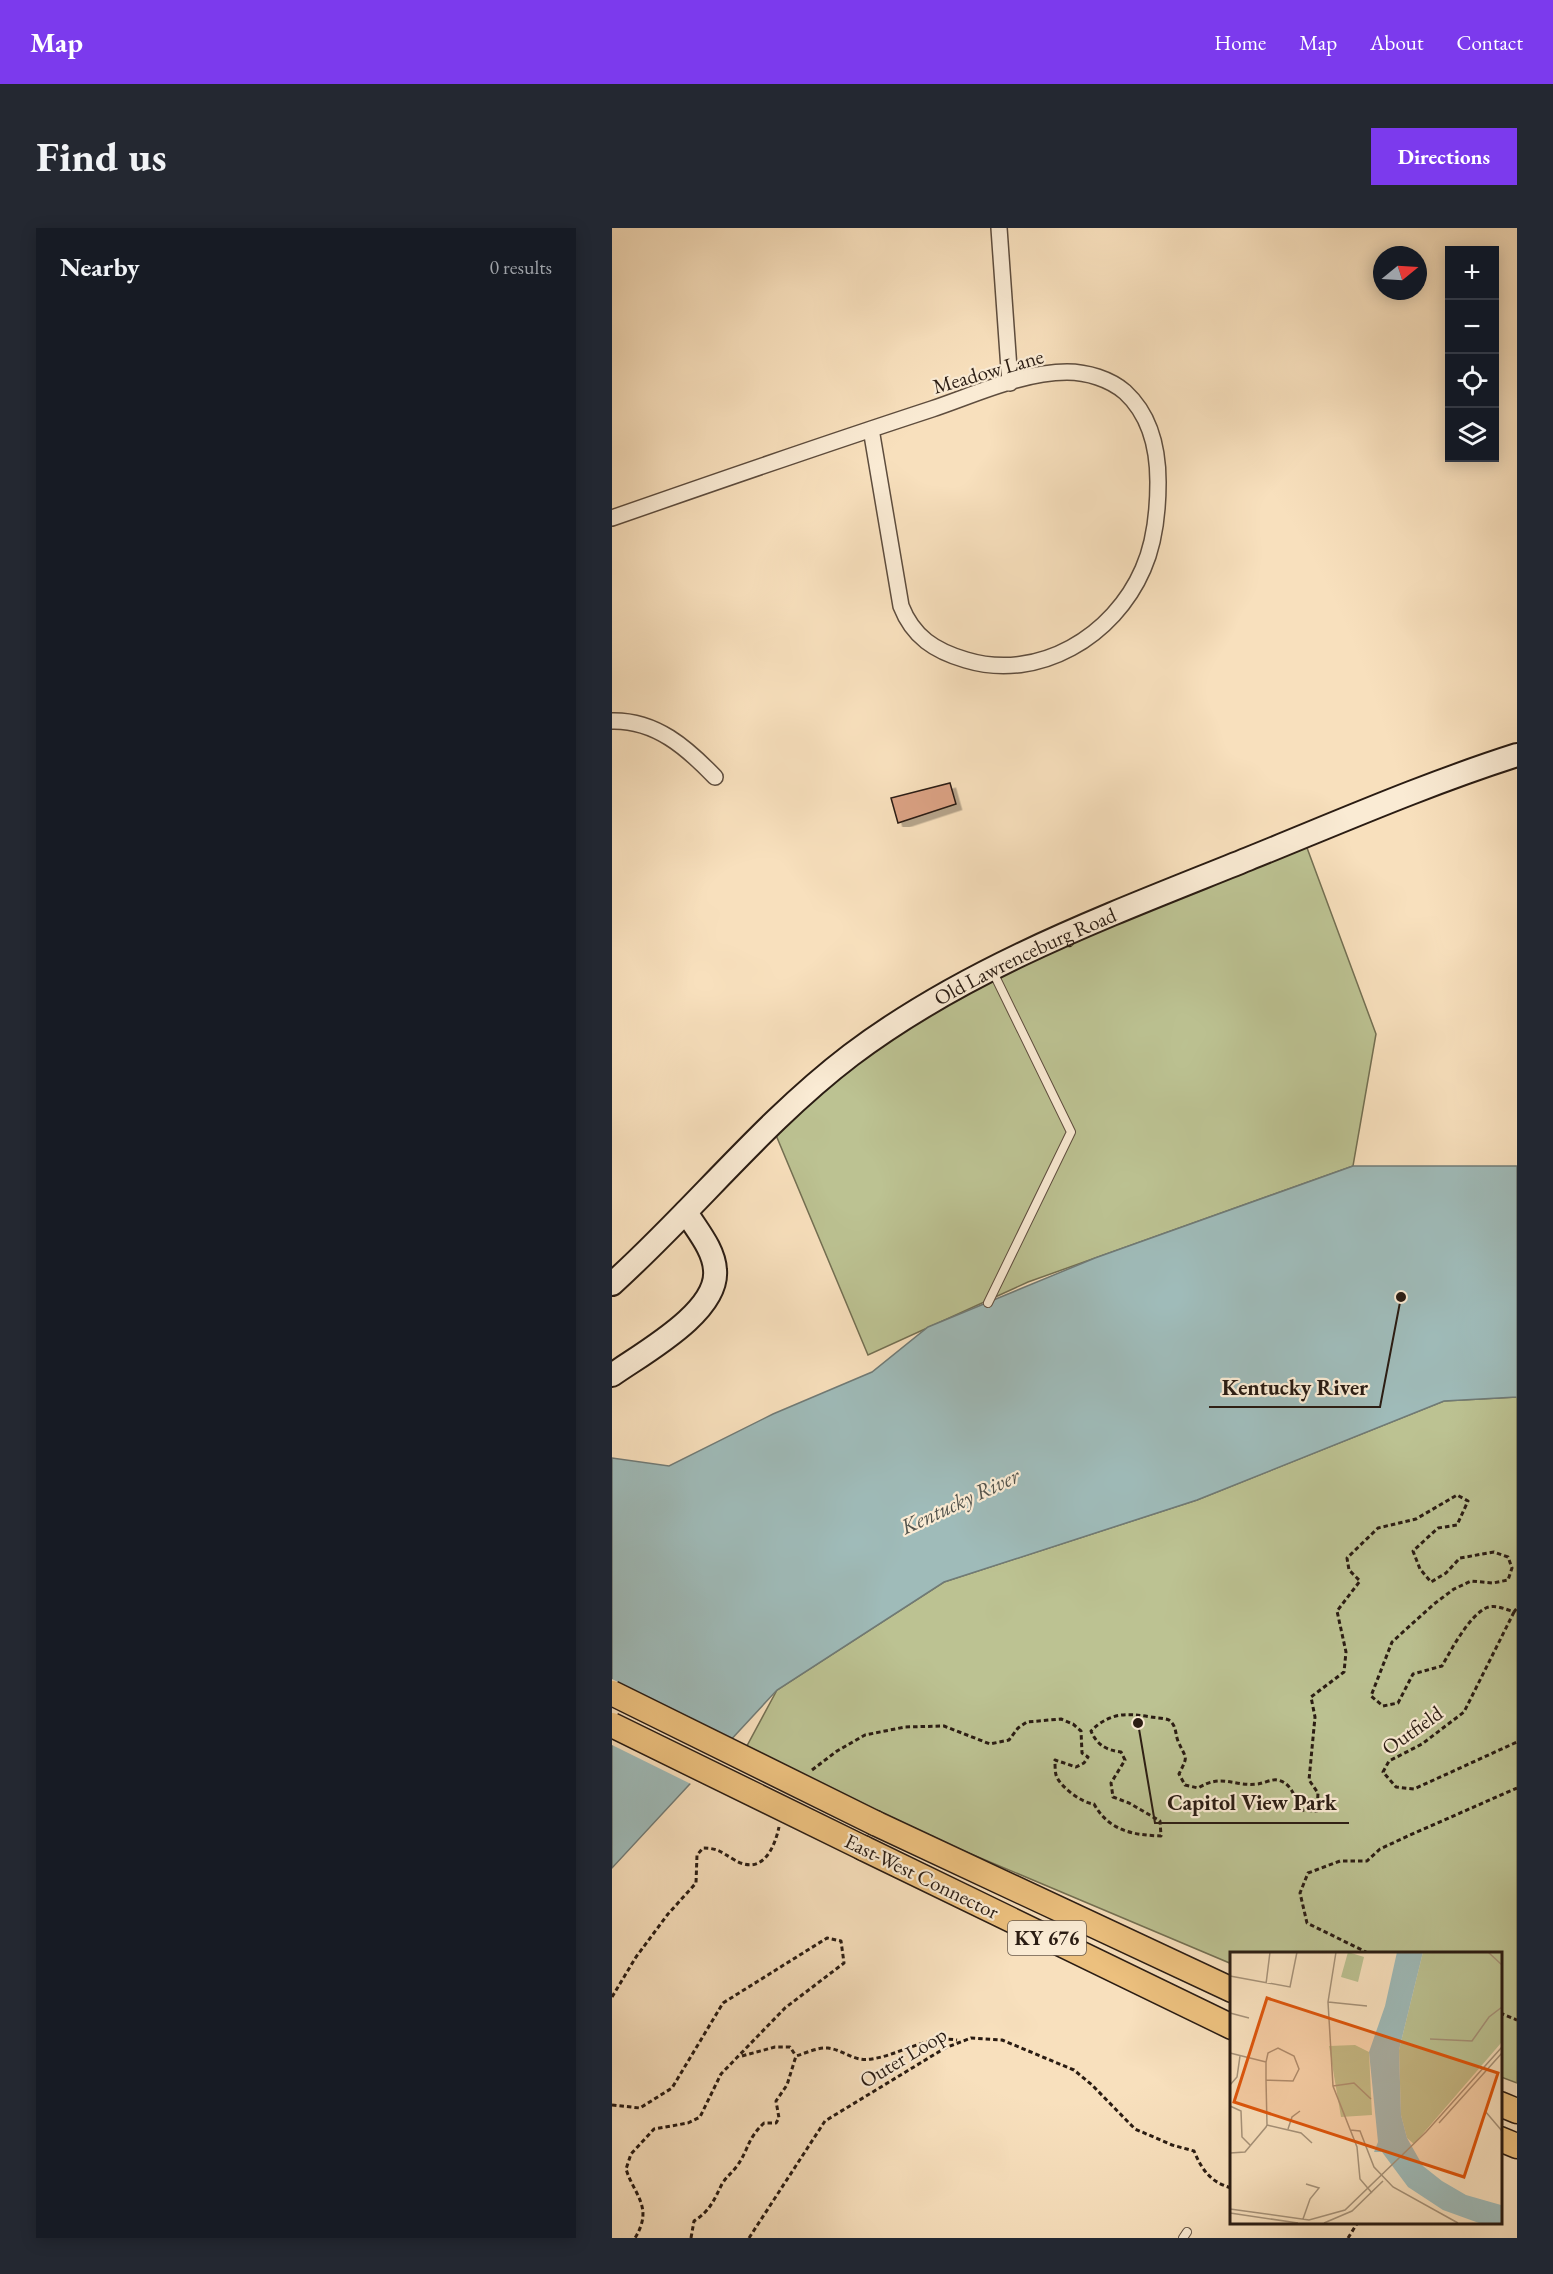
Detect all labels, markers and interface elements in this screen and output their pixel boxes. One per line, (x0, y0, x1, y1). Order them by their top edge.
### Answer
text: Map (30, 24, 83, 60)
text: Home (1214, 29, 1266, 56)
text: Map (1299, 29, 1337, 56)
text: About (1370, 29, 1423, 56)
text: Contact (1456, 29, 1523, 56)
button: Directions (1371, 128, 1517, 185)
text: Find us (36, 129, 167, 184)
north arrow (1373, 246, 1427, 300)
map controls (1445, 246, 1499, 462)
button: + (1445, 246, 1499, 300)
text: Nearby (60, 250, 140, 284)
text: 0 results (489, 254, 552, 280)
button: − (1445, 300, 1499, 354)
street label: Meadow Lane (929, 342, 1047, 400)
button: locate (1445, 354, 1499, 408)
button: layers (1445, 408, 1499, 462)
street label: Old Lawrenceburg Road (929, 900, 1120, 1011)
callout: Kentucky River (1209, 1367, 1380, 1407)
text: Kentucky River (1222, 1373, 1369, 1402)
water label: Kentucky River (895, 1460, 1026, 1542)
street label: Outfield (1376, 1699, 1448, 1761)
callout: Capitol View Park (1155, 1783, 1349, 1823)
text: Capitol View Park (1167, 1788, 1338, 1817)
street label: East-West Connector (840, 1827, 1004, 1925)
road number: KY 676 (1008, 1921, 1086, 1955)
inset map (1230, 1952, 1502, 2223)
street label: Outer Loop (854, 2020, 952, 2094)

